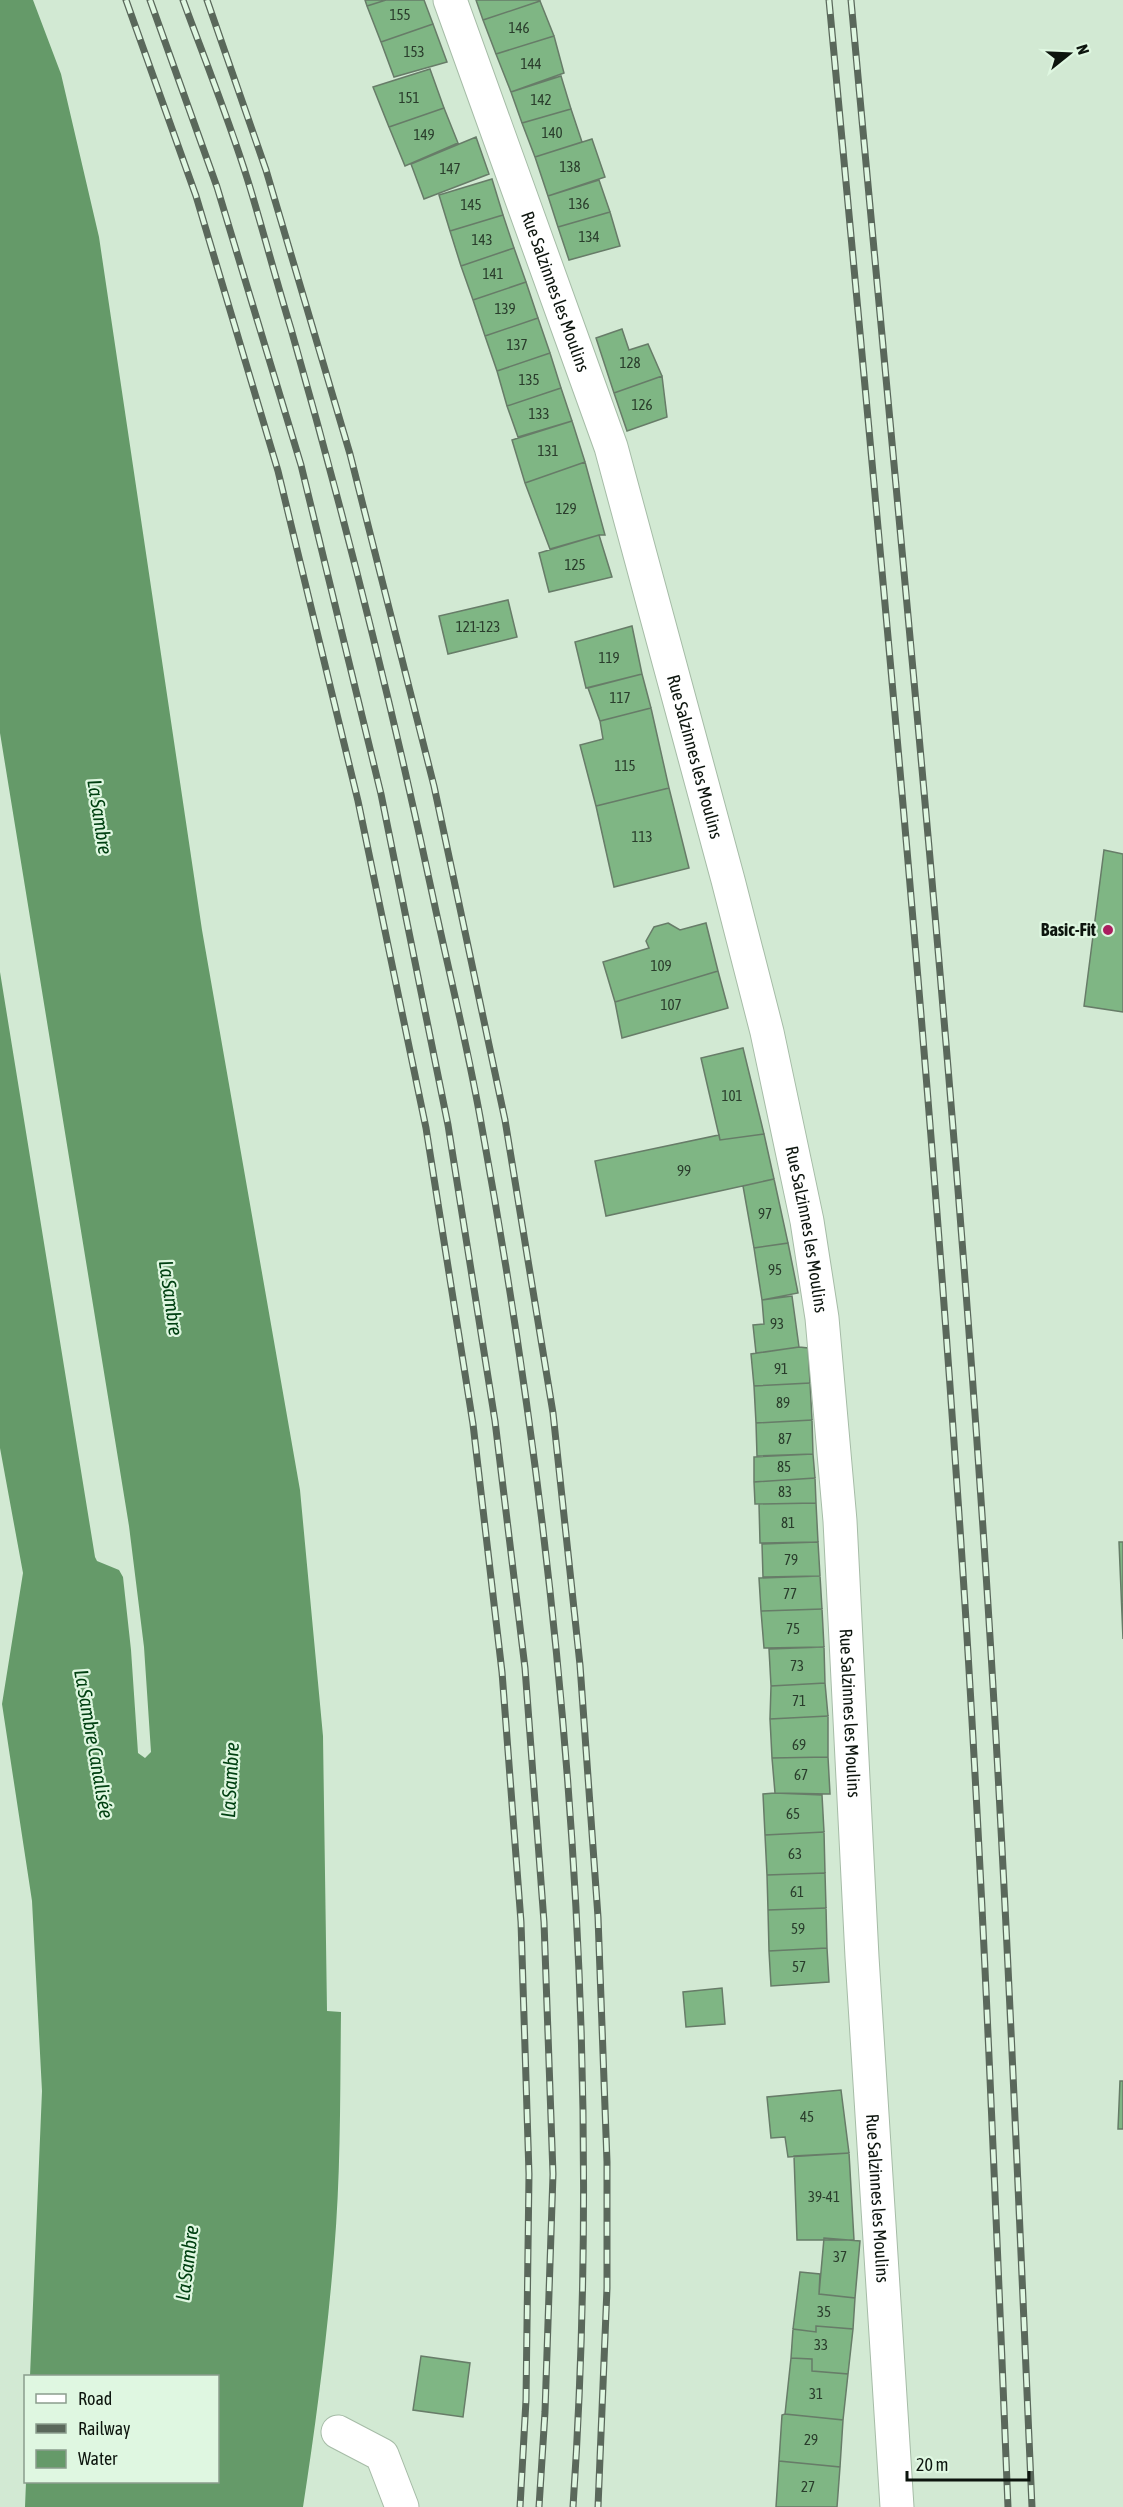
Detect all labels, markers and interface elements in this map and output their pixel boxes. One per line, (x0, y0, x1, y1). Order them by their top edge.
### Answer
house number: 155 (389, 6, 411, 23)
house number: 146 (508, 19, 530, 36)
north arrow (1039, 24, 1099, 84)
text: N (1073, 42, 1093, 57)
house number: 153 (403, 43, 425, 60)
house number: 144 (520, 55, 542, 72)
house number: 151 (398, 89, 420, 106)
house number: 142 (530, 91, 552, 108)
house number: 140 (541, 124, 563, 141)
house number: 149 (413, 126, 435, 143)
house number: 138 (559, 158, 581, 175)
house number: 147 (439, 160, 461, 177)
house number: 136 (568, 195, 590, 212)
house number: 145 (460, 196, 482, 213)
street label: Rue Salzinnes les Moulins (517, 208, 594, 375)
house number: 134 (578, 228, 600, 245)
house number: 143 (471, 231, 493, 248)
house number: 141 (482, 265, 504, 282)
house number: 139 (494, 300, 516, 317)
house number: 137 (506, 336, 528, 353)
house number: 128 (619, 354, 641, 371)
house number: 135 (518, 371, 540, 388)
house number: 126 (631, 396, 653, 413)
house number: 133 (528, 405, 550, 422)
house number: 131 (537, 442, 559, 459)
house number: 129 (555, 500, 577, 517)
house number: 125 (564, 556, 586, 573)
house number: 121-123 (456, 618, 500, 635)
house number: 119 (598, 649, 620, 666)
street label: Rue Salzinnes les Moulins (663, 672, 727, 841)
house number: 117 (609, 689, 631, 706)
house number: 115 (614, 757, 636, 774)
water label: La Sambre (83, 778, 118, 856)
house number: 113 (631, 828, 653, 845)
place label: Basic-Fit (1041, 919, 1097, 940)
marker: Basic-Fit (1101, 923, 1115, 937)
house number: 109 (650, 957, 672, 974)
house number: 107 (660, 996, 682, 1013)
house number: 101 (721, 1087, 743, 1104)
street label: Rue Salzinnes les Moulins (781, 1144, 832, 1314)
house number: 99 (677, 1162, 691, 1179)
house number: 97 (758, 1205, 772, 1222)
water label: La Sambre (155, 1259, 188, 1337)
house number: 95 (768, 1261, 782, 1278)
house number: 93 (770, 1315, 784, 1332)
house number: 91 (774, 1360, 788, 1377)
house number: 89 (776, 1394, 790, 1411)
house number: 87 (778, 1430, 792, 1447)
house number: 85 (777, 1458, 791, 1475)
house number: 83 (778, 1483, 792, 1500)
house number: 81 (781, 1514, 795, 1531)
house number: 79 (784, 1551, 798, 1568)
house number: 77 (783, 1585, 797, 1602)
house number: 75 (786, 1620, 800, 1637)
street label: Rue Salzinnes les Moulins (835, 1628, 865, 1798)
house number: 73 (790, 1657, 804, 1674)
water label: La Sambre Canalisée (70, 1668, 119, 1820)
house number: 71 (792, 1692, 806, 1709)
house number: 69 (792, 1736, 806, 1753)
water label: La Sambre (216, 1742, 243, 1818)
house number: 67 (794, 1766, 808, 1783)
house number: 65 (786, 1805, 800, 1822)
house number: 63 (788, 1845, 802, 1862)
house number: 61 (790, 1883, 804, 1900)
house number: 59 (791, 1920, 805, 1937)
house number: 57 (792, 1958, 806, 1975)
house number: 45 (800, 2108, 814, 2125)
street label: Rue Salzinnes les Moulins (862, 2113, 894, 2283)
house number: 39-41 (808, 2188, 840, 2205)
water label: La Sambre (170, 2224, 203, 2302)
house number: 37 (833, 2248, 847, 2265)
house number: 35 (817, 2303, 831, 2320)
house number: 33 (814, 2336, 828, 2353)
legend (24, 2375, 219, 2483)
house number: 31 (809, 2385, 823, 2402)
text: Road (78, 2388, 112, 2409)
text: Railway (78, 2418, 130, 2439)
house number: 29 (804, 2431, 818, 2448)
scale bar (907, 2444, 1028, 2482)
text: Water (78, 2448, 118, 2469)
text: 20 m (916, 2454, 948, 2475)
house number: 27 (801, 2478, 815, 2495)

